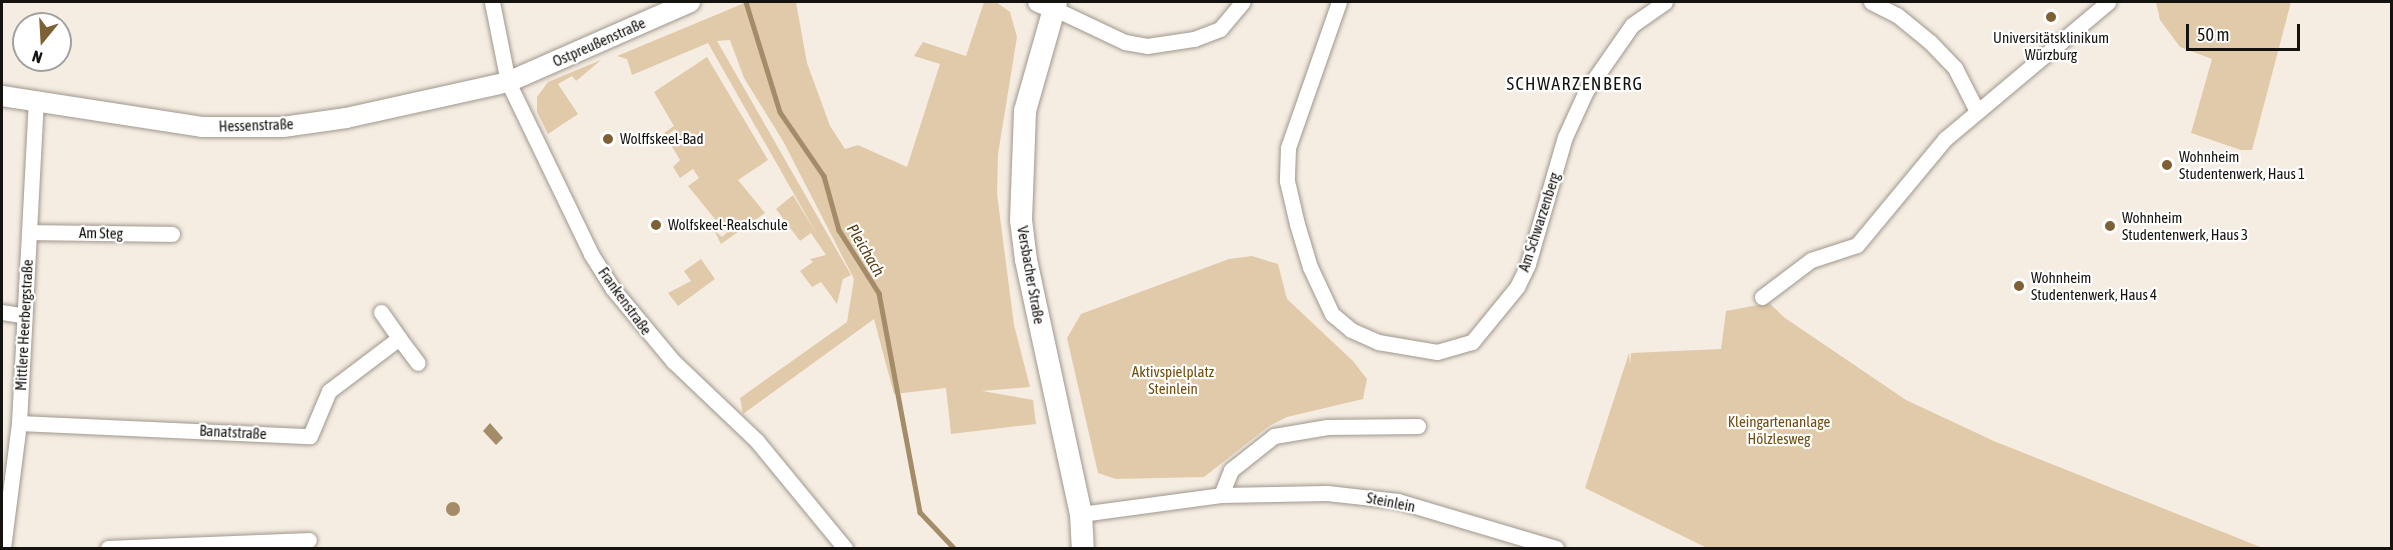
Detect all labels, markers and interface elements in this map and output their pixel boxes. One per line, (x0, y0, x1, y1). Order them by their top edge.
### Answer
marker: Universitätsklinikum Würzburg (2042, 8, 2060, 26)
north arrow (12, 12, 72, 72)
scale bar (2189, 12, 2303, 50)
street label: Ostpreußenstraße (550, 14, 648, 70)
text: 50 m (2197, 24, 2229, 45)
place label: Universitätsklinikum Würzburg (1993, 28, 2109, 63)
text: N (30, 47, 44, 67)
district label: SCHWARZENBERG (1506, 73, 1644, 95)
street label: Hessenstraße (218, 115, 294, 135)
place label: Wolffskeel-Bad (620, 130, 704, 148)
marker: Wolffskeel-Bad (601, 132, 615, 146)
place label: Wohnheim Studentenwerk, Haus 1 (2179, 147, 2305, 182)
marker: Wohnheim Studentenwerk, Haus 1 (2160, 158, 2174, 172)
street label: Am Schwarzenberg (1514, 170, 1564, 274)
place label: Wohnheim Studentenwerk, Haus 3 (2122, 208, 2248, 243)
place label: Wolfskeel-Realschule (668, 216, 788, 234)
marker: Wolfskeel-Realschule (649, 218, 663, 232)
marker: Wohnheim Studentenwerk, Haus 3 (2103, 219, 2117, 233)
water label: Pleichach (843, 220, 889, 280)
street label: Am Steg (79, 224, 123, 242)
street label: Versbacher Straße (1014, 225, 1048, 325)
street label: Mittlere Heerbergstraße (12, 259, 36, 391)
street label: Frankenstraße (594, 264, 656, 338)
place label: Wohnheim Studentenwerk, Haus 4 (2031, 268, 2157, 303)
marker: Wohnheim Studentenwerk, Haus 4 (2012, 279, 2026, 293)
park label: Aktivspielplatz Steinlein (1132, 362, 1214, 397)
park label: Kleingartenanlage Hölzlesweg (1728, 412, 1830, 447)
street label: Banatstraße (199, 421, 267, 443)
street label: Steinlein (1365, 488, 1417, 516)

